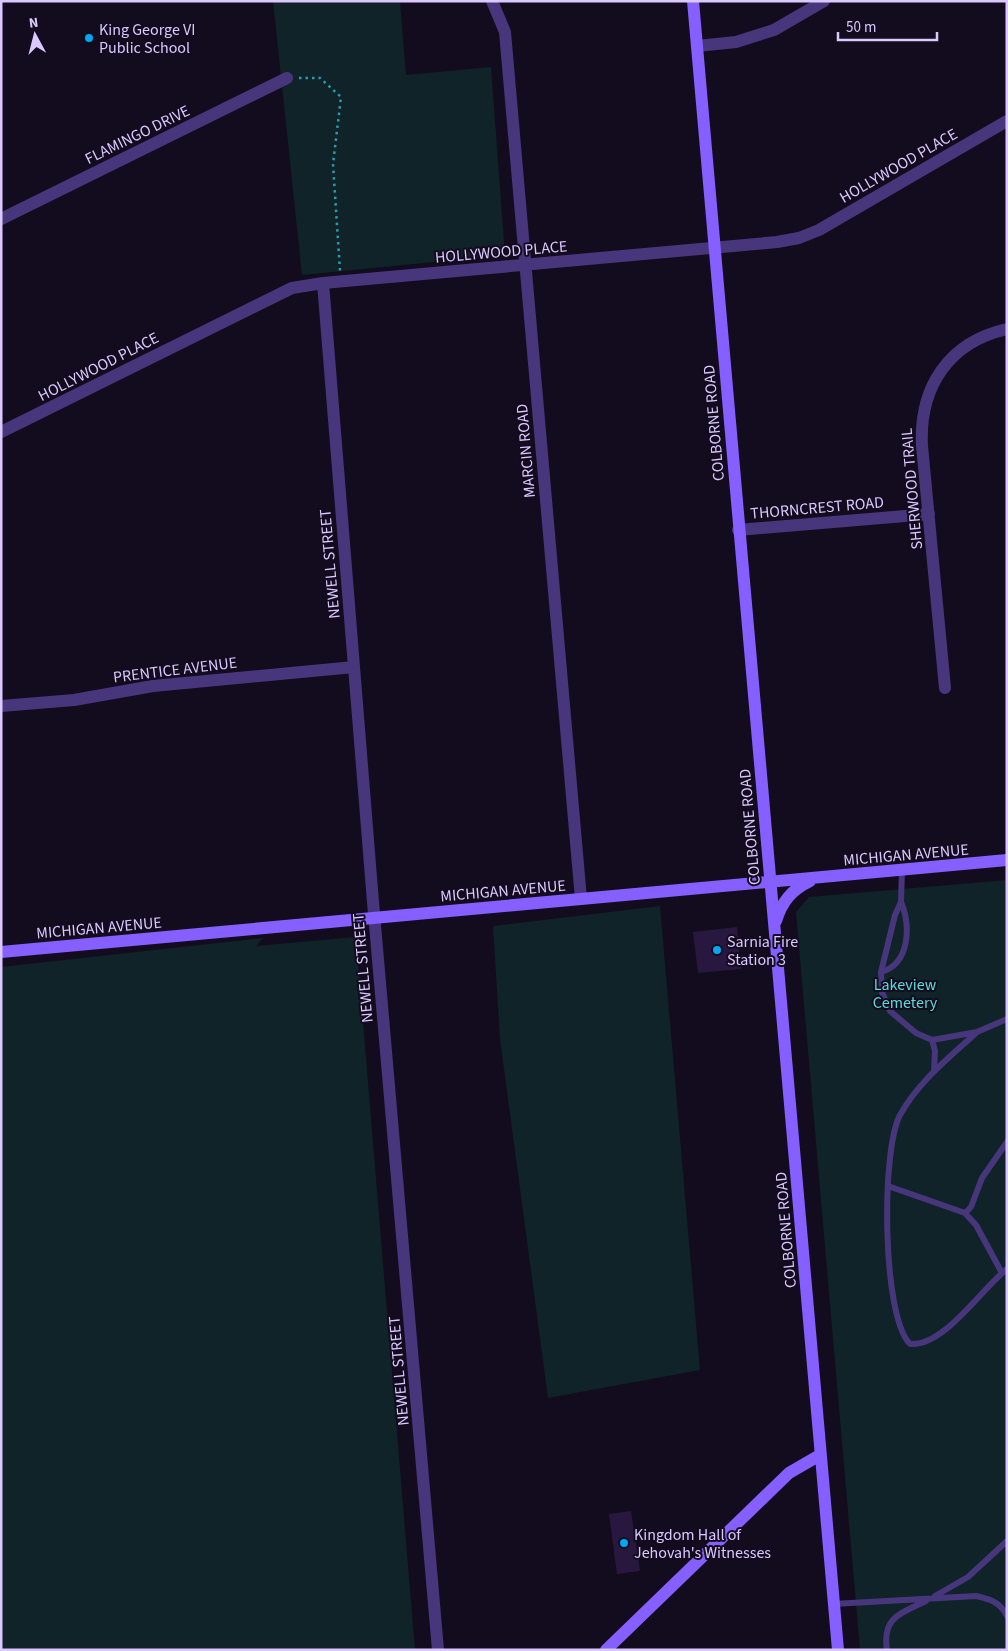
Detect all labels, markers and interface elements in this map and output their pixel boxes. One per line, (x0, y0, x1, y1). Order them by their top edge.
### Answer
north arrow (10, 10, 60, 60)
scale bar (838, 10, 937, 42)
text: N (28, 13, 39, 34)
text: 50 m (846, 17, 876, 38)
place label: King George VI Public School (99, 19, 196, 59)
marker: King George VI Public School (83, 32, 95, 44)
street label: FLAMINGO DRIVE (81, 100, 194, 170)
street label: HOLLYWOOD PLACE (836, 123, 961, 209)
street label: HOLLYWOOD PLACE (434, 235, 568, 269)
street label: HOLLYWOOD PLACE (34, 327, 163, 407)
street label: COLBORNE ROAD (698, 364, 730, 482)
street label: MARCIN ROAD (511, 403, 541, 499)
street label: SHERWOOD TRAIL (896, 427, 928, 550)
street label: THORNCREST ROAD (749, 491, 885, 525)
street label: NEWELL STREET (314, 508, 346, 620)
street label: PRENTICE AVENUE (112, 651, 238, 689)
street label: COLBORNE ROAD (734, 768, 766, 886)
street label: MICHIGAN AVENUE (842, 839, 970, 871)
street label: MICHIGAN AVENUE (439, 875, 567, 907)
street label: MICHIGAN AVENUE (35, 912, 163, 944)
street label: NEWELL STREET (347, 912, 379, 1024)
place label: Sarnia Fire Station 3 (727, 931, 798, 971)
marker: Sarnia Fire Station 3 (711, 944, 723, 956)
park label: Lakeview Cemetery (873, 974, 938, 1014)
street label: COLBORNE ROAD (770, 1171, 802, 1289)
street label: NEWELL STREET (383, 1315, 415, 1427)
place label: Kingdom Hall of Jehovah's Witnesses (634, 1524, 771, 1564)
marker: Kingdom Hall of Jehovah's Witnesses (618, 1537, 630, 1549)

